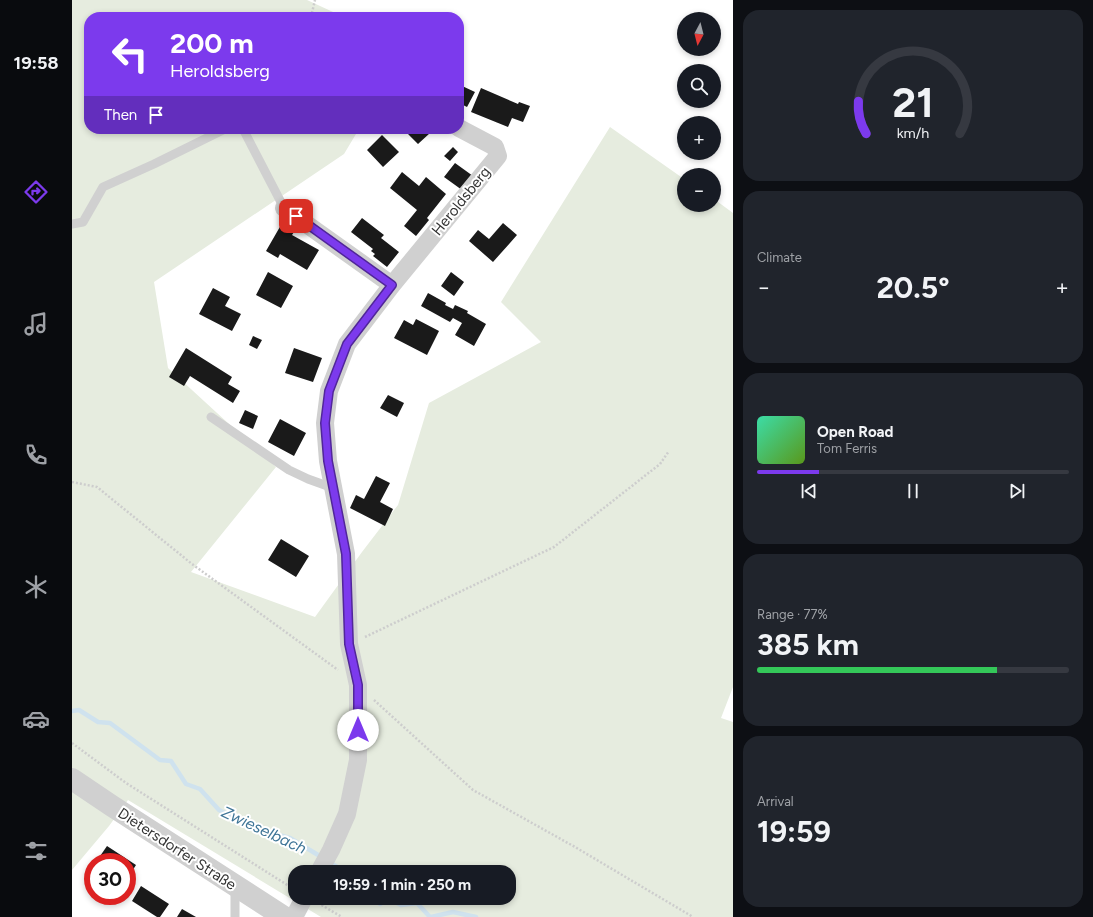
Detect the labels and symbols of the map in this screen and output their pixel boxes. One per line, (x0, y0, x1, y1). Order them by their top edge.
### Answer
north arrow (677, 12, 721, 56)
street label: Heroldsberg (428, 163, 494, 239)
pin (279, 199, 313, 233)
position arrow (337, 709, 379, 751)
water label: Zwieselbach (218, 802, 310, 858)
street label: Dietersdorfer Straße (115, 804, 239, 894)
speed limit sign: 30 (84, 853, 136, 905)

